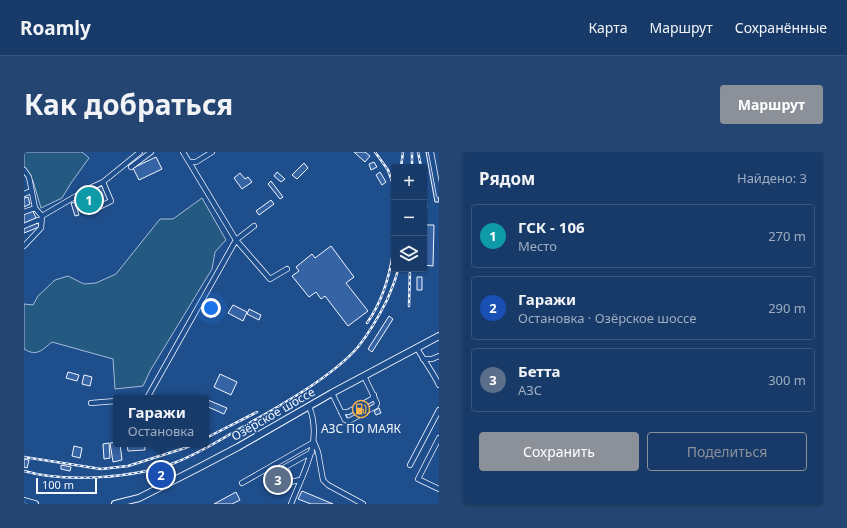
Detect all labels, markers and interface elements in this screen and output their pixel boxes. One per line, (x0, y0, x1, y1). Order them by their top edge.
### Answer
text: Roamly (20, 15, 91, 41)
text: Карта (588, 18, 627, 37)
text: Маршрут (649, 18, 713, 37)
text: Сохранённые (735, 18, 827, 37)
text: Как добраться (24, 85, 233, 123)
button: Маршрут (720, 85, 823, 124)
map controls (391, 164, 427, 272)
button: + (391, 164, 427, 200)
text: Рядом (479, 167, 535, 190)
text: Найдено: 3 (737, 169, 807, 187)
pin: 1 (76, 185, 102, 215)
button: − (391, 200, 427, 236)
text: ГСК - 106 (518, 217, 585, 237)
text: 1 (489, 227, 497, 245)
text: 270 m (768, 227, 806, 245)
button: layers (391, 236, 427, 272)
text: Место (518, 237, 557, 255)
text: Гаражи (518, 289, 576, 309)
your location (201, 298, 221, 318)
text: 2 (489, 299, 497, 317)
text: 290 m (768, 299, 806, 317)
text: Остановка · Озёрское шоссе (518, 309, 696, 327)
text: Бетта (518, 361, 560, 381)
text: 3 (489, 371, 497, 389)
text: 300 m (768, 371, 806, 389)
text: АЗС (518, 381, 542, 399)
street label: Озёрское шоссе (228, 383, 318, 445)
popup (113, 395, 209, 447)
fuel station icon: АЗС ПО МАЯК (351, 399, 371, 419)
text: Гаражи (128, 402, 186, 422)
place label: АЗС ПО МАЯК (321, 420, 402, 437)
text: Остановка (128, 422, 194, 440)
button: Сохранить (479, 432, 639, 471)
button: Поделиться (647, 432, 807, 471)
pin: 2 (148, 460, 174, 490)
pin: 3 (265, 465, 291, 495)
scale bar (36, 476, 97, 495)
text: 100 m (42, 477, 74, 492)

